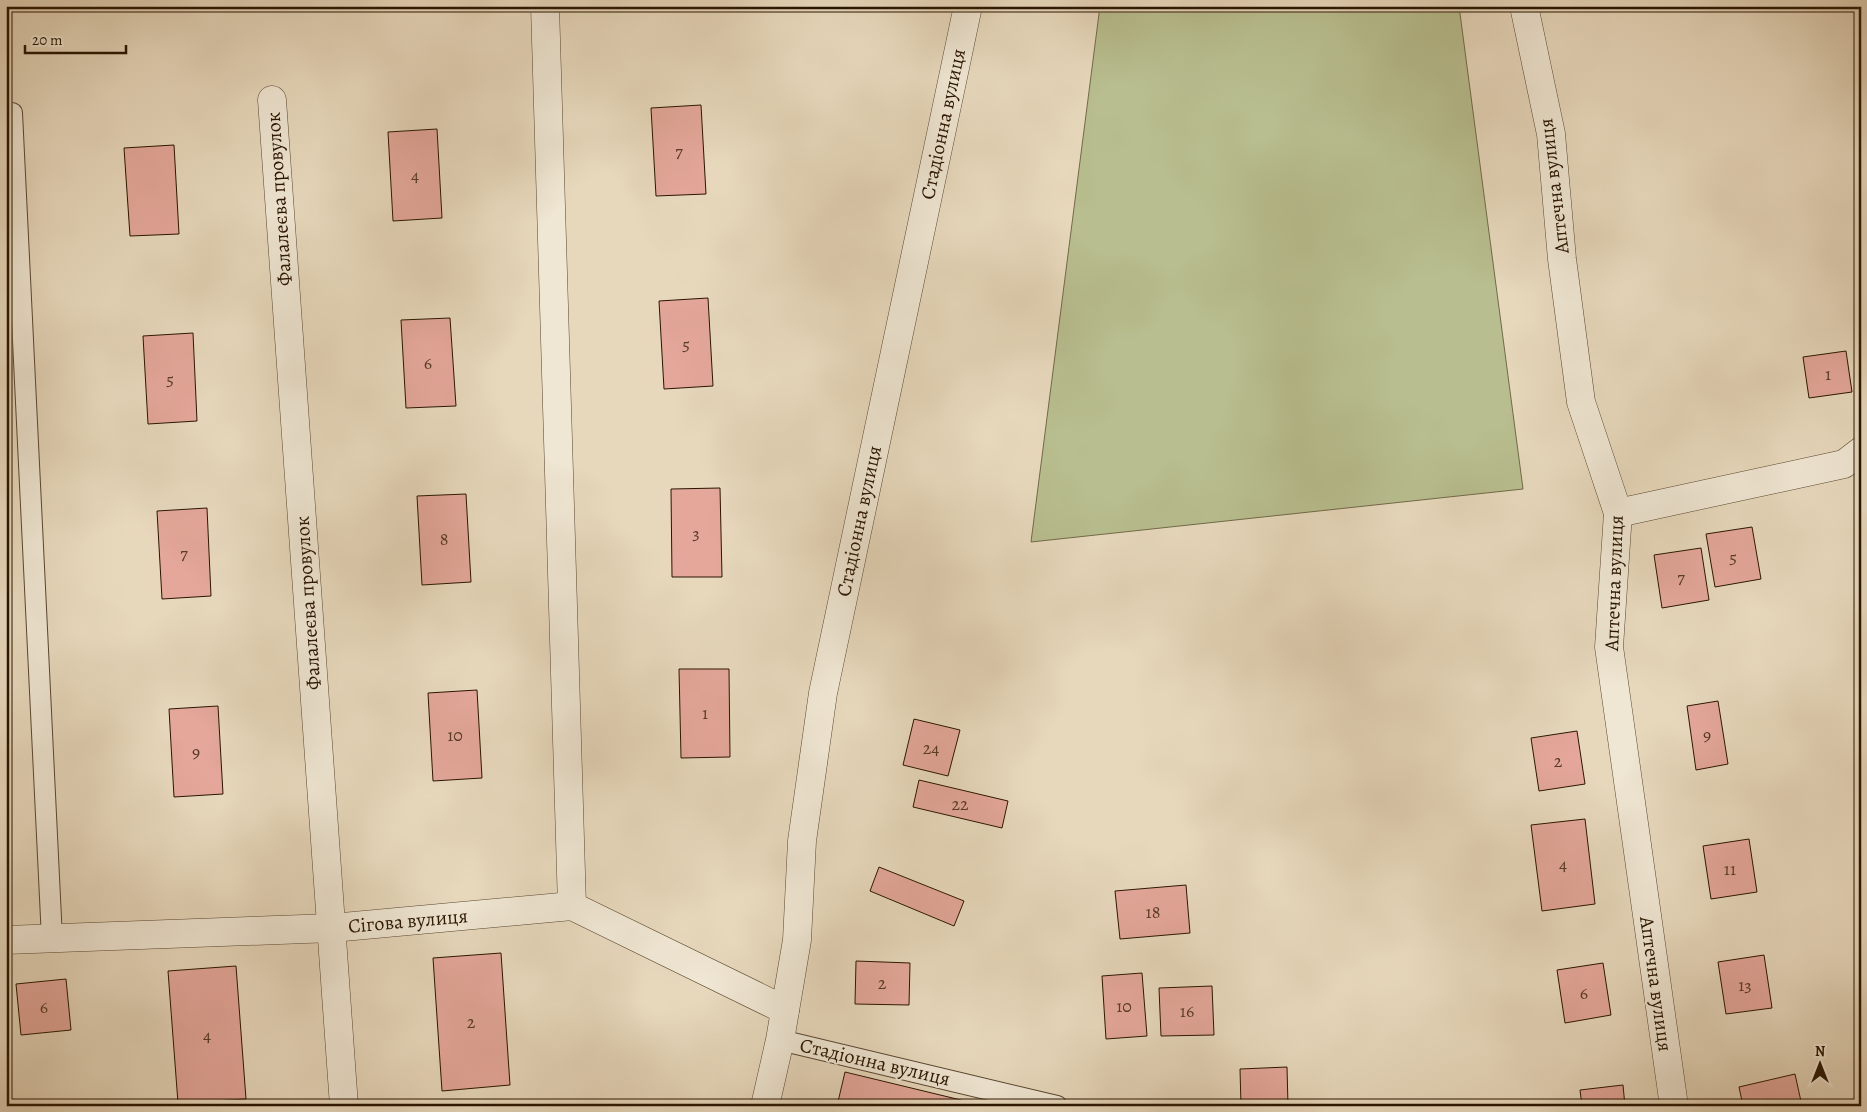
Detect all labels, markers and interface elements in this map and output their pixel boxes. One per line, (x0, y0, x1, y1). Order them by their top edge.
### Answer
scale bar (25, 22, 126, 54)
text: 20 m (32, 30, 63, 50)
street label: Стадіонна вулиця (914, 46, 972, 202)
street label: Фалалеєва провулок (259, 111, 299, 287)
street label: Аптечна вулиця (1532, 117, 1576, 256)
house number: 7 (675, 139, 683, 163)
house number: 4 (411, 163, 419, 187)
house number: 5 (682, 332, 690, 356)
house number: 6 (424, 351, 432, 375)
house number: 1 (1825, 362, 1831, 386)
house number: 5 (166, 367, 174, 391)
street label: Стадіонна вулиця (830, 443, 888, 599)
street label: Фалалеєва провулок (288, 515, 328, 691)
street label: Аптечна вулиця (1598, 515, 1630, 652)
house number: 3 (692, 521, 700, 545)
house number: 8 (440, 527, 448, 551)
house number: 7 (180, 541, 188, 565)
house number: 5 (1729, 545, 1737, 569)
house number: 7 (1677, 565, 1685, 589)
house number: 1 (702, 701, 708, 725)
house number: 10 (447, 723, 463, 747)
house number: 9 (1703, 723, 1711, 747)
house number: 24 (923, 736, 939, 760)
house number: 9 (192, 740, 200, 764)
house number: 2 (1554, 749, 1563, 773)
house number: 22 (951, 792, 969, 816)
house number: 4 (1559, 852, 1567, 876)
house number: 11 (1724, 857, 1736, 881)
house number: 18 (1146, 900, 1160, 924)
street label: Сігова вулиця (347, 902, 469, 940)
street label: Аптечна вулиця (1633, 914, 1679, 1053)
house number: 2 (878, 971, 887, 995)
house number: 13 (1738, 973, 1752, 997)
house number: 6 (1580, 981, 1588, 1005)
house number: 10 (1116, 994, 1132, 1018)
house number: 6 (40, 995, 48, 1019)
house number: 16 (1180, 999, 1194, 1023)
house number: 2 (467, 1010, 476, 1034)
house number: 4 (203, 1023, 211, 1047)
street label: Стадіонна вулиця (797, 1032, 953, 1092)
north arrow (1794, 1040, 1844, 1090)
text: N (1815, 1042, 1825, 1061)

